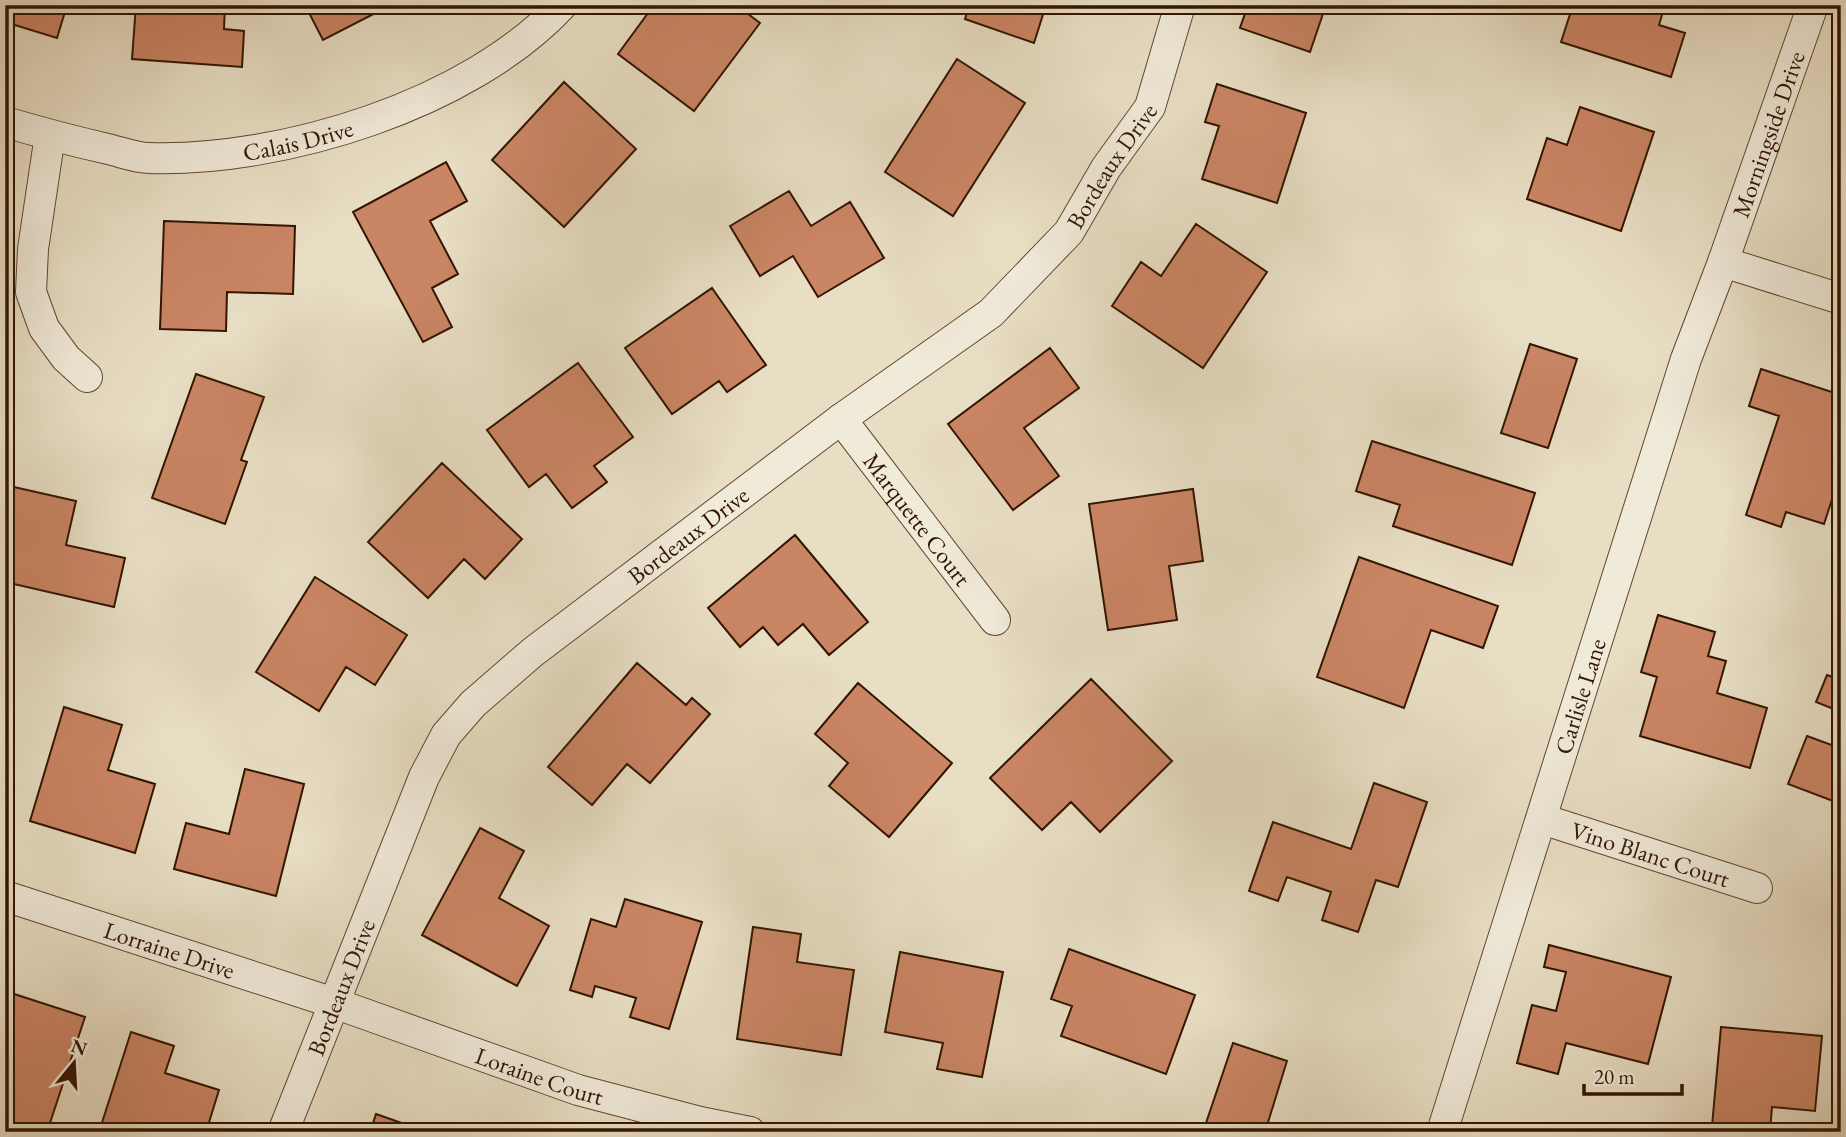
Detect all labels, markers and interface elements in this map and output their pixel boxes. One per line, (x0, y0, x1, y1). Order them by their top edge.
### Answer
street label: Morningside Drive (1724, 47, 1811, 221)
street label: Bordeaux Drive (1059, 97, 1164, 234)
street label: Calais Drive (241, 112, 357, 167)
street label: Marquette Court (857, 446, 979, 592)
street label: Bordeaux Drive (621, 479, 755, 591)
street label: Carlisle Lane (1547, 634, 1612, 758)
street label: Vino Blanc Court (1567, 814, 1734, 894)
street label: Lorraine Drive (100, 914, 239, 985)
street label: Bordeaux Drive (300, 914, 382, 1060)
north arrow (38, 1028, 108, 1098)
text: N (68, 1033, 91, 1062)
street label: Loraine Court (471, 1039, 607, 1112)
scale bar (1584, 1053, 1682, 1097)
text: 20 m (1594, 1063, 1635, 1090)

